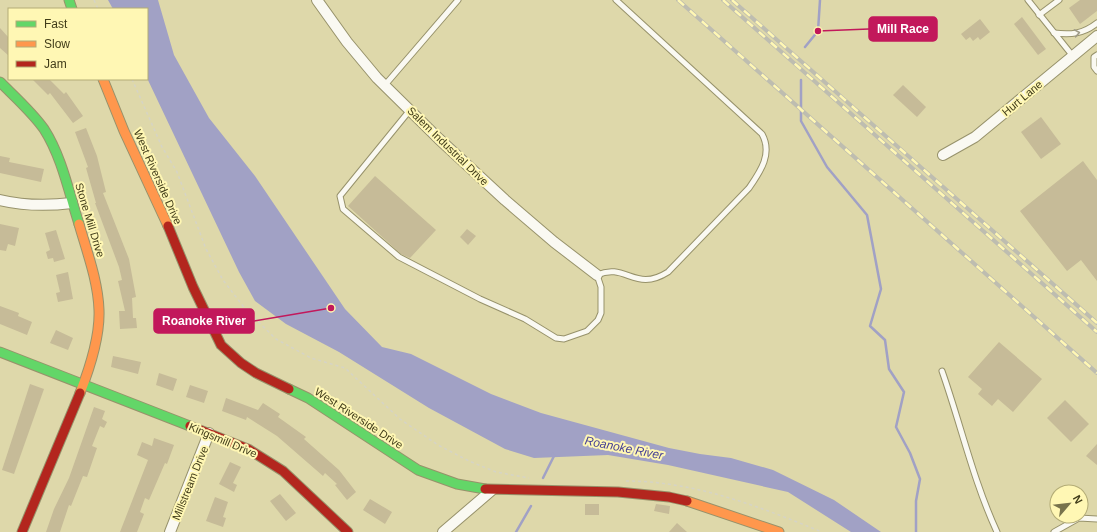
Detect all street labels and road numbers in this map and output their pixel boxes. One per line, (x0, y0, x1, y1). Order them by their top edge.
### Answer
street label: Hurt Lane (1000, 78, 1044, 118)
street label: Salem Industrial Drive (405, 104, 491, 188)
street label: West Riverside Drive (132, 128, 184, 226)
street label: Stone Mill Drive (73, 181, 107, 259)
street label: West Riverside Drive (313, 385, 405, 451)
street label: Kingsmill Drive (187, 420, 259, 460)
street label: Millstream Drive (170, 444, 210, 522)

